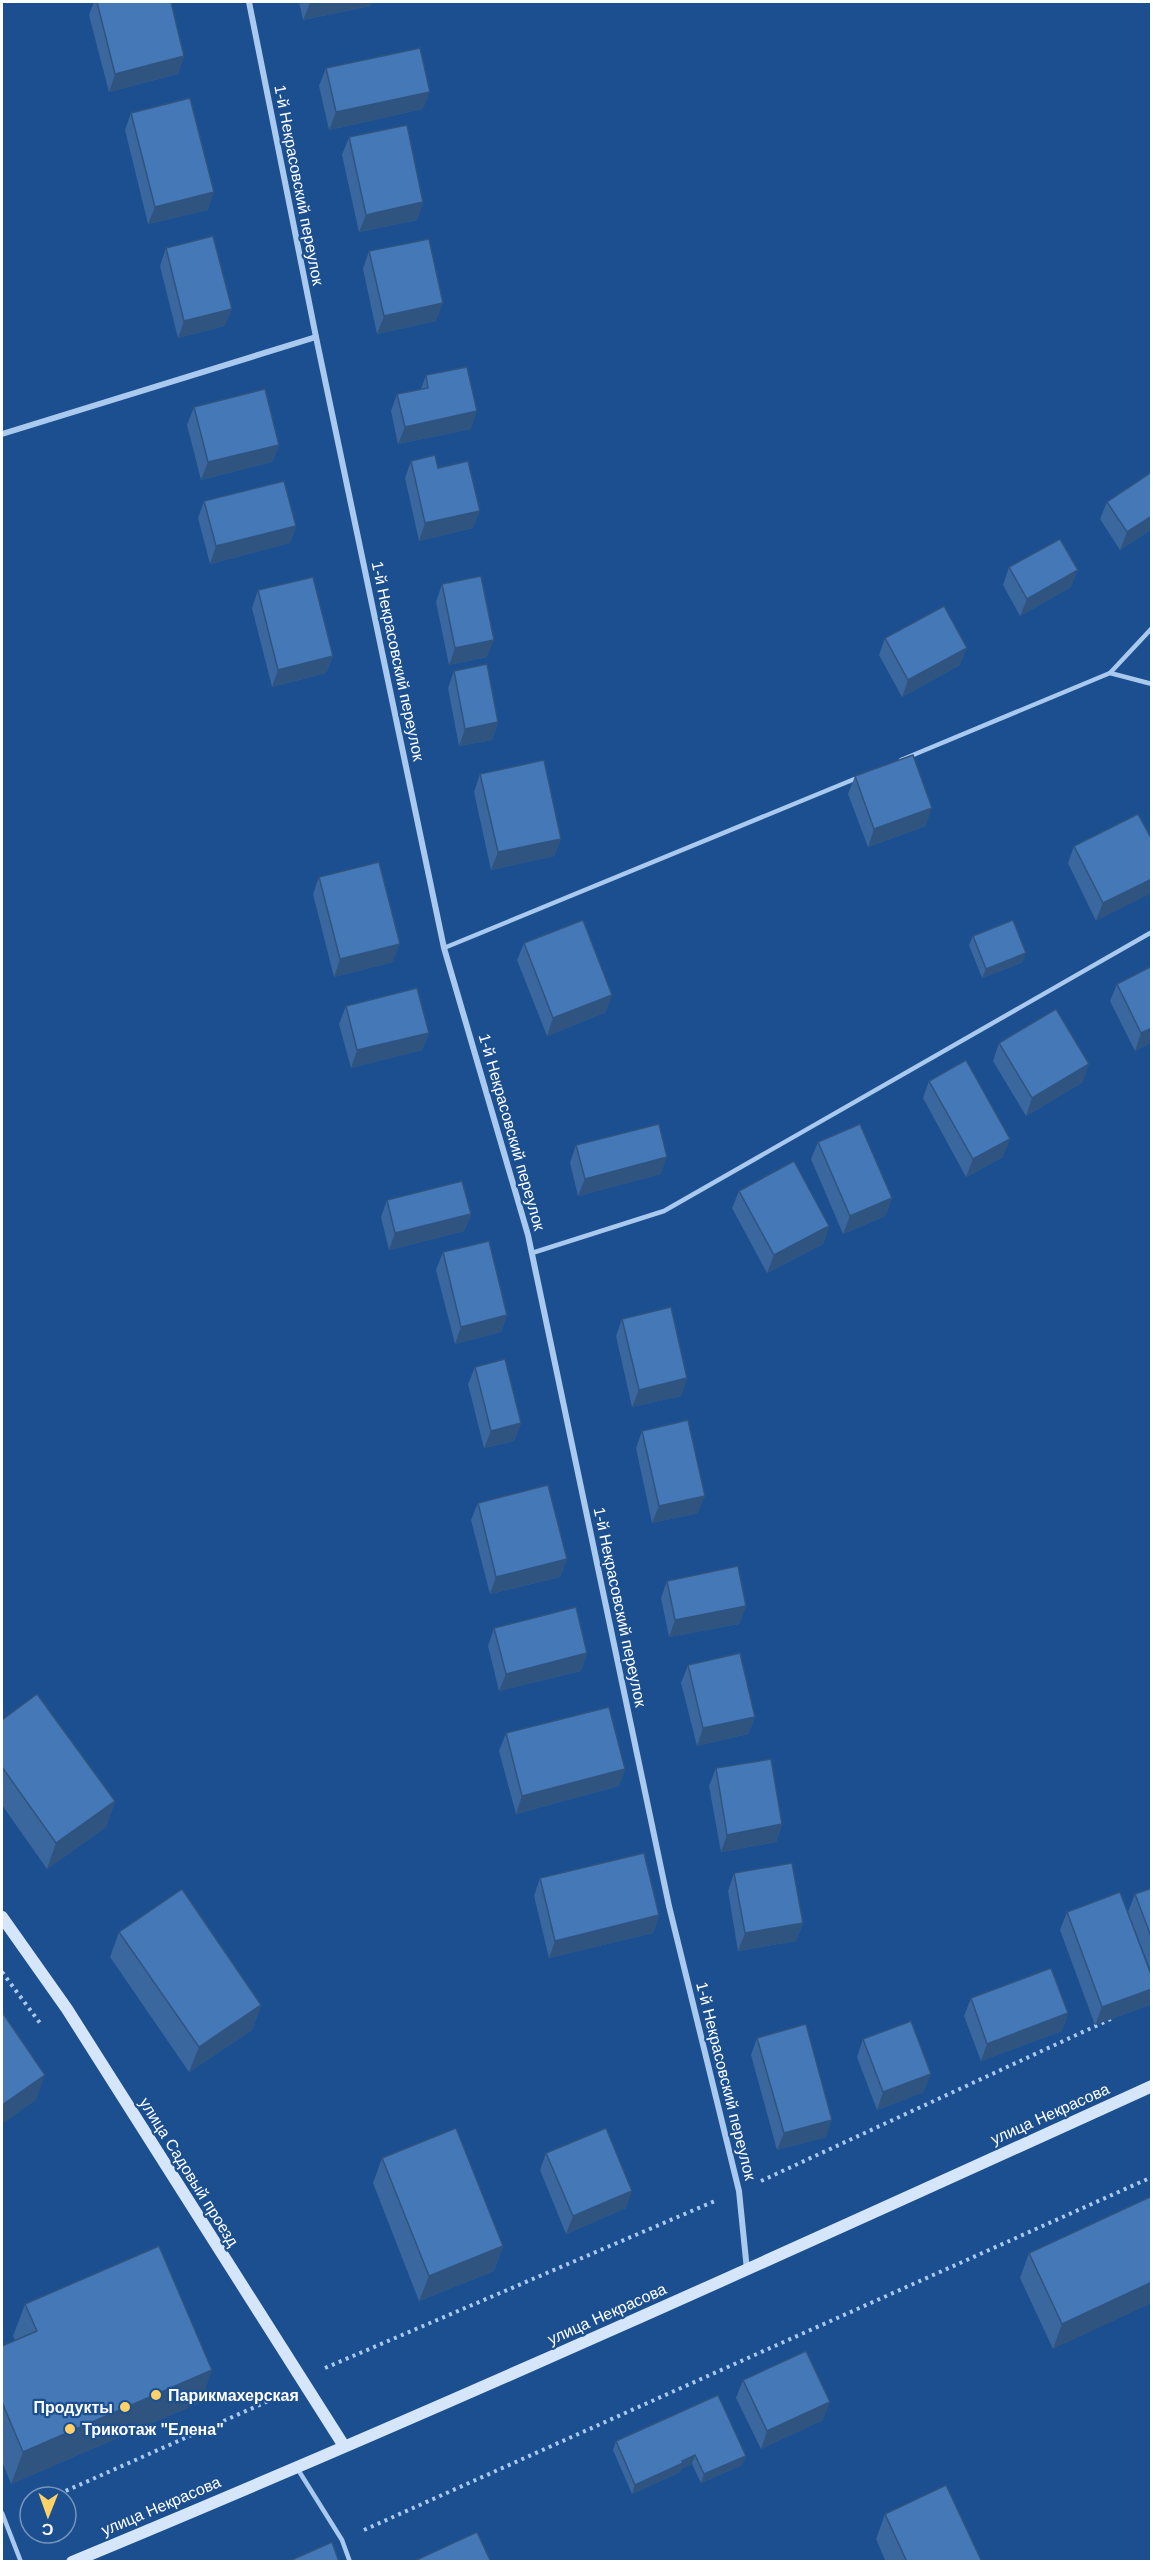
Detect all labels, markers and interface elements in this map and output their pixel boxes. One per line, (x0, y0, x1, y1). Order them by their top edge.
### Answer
street label: 1-й Некрасовский переулок (271, 83, 327, 288)
street label: 1-й Некрасовский переулок (368, 560, 428, 763)
street label: 1-й Некрасовский переулок (476, 1032, 549, 1233)
street label: 1-й Некрасовский переулок (590, 1506, 650, 1709)
street label: 1-й Некрасовский переулок (693, 1980, 759, 2183)
street label: улица Некрасова (988, 2080, 1112, 2148)
street label: улица Садовый проезд (136, 2095, 242, 2250)
street label: улица Некрасова (545, 2280, 669, 2348)
place label: Парикмахерская (168, 2387, 299, 2404)
marker: Парикмахерская (149, 2388, 163, 2402)
place label: Продукты (33, 2399, 113, 2416)
marker: Продукты (118, 2400, 132, 2414)
place label: Трикотаж "Елена" (82, 2421, 224, 2438)
marker: Трикотаж "Елена" (63, 2422, 77, 2436)
street label: улица Некрасова (99, 2473, 223, 2539)
north arrow (18, 2485, 78, 2545)
text: С (41, 2521, 54, 2538)

